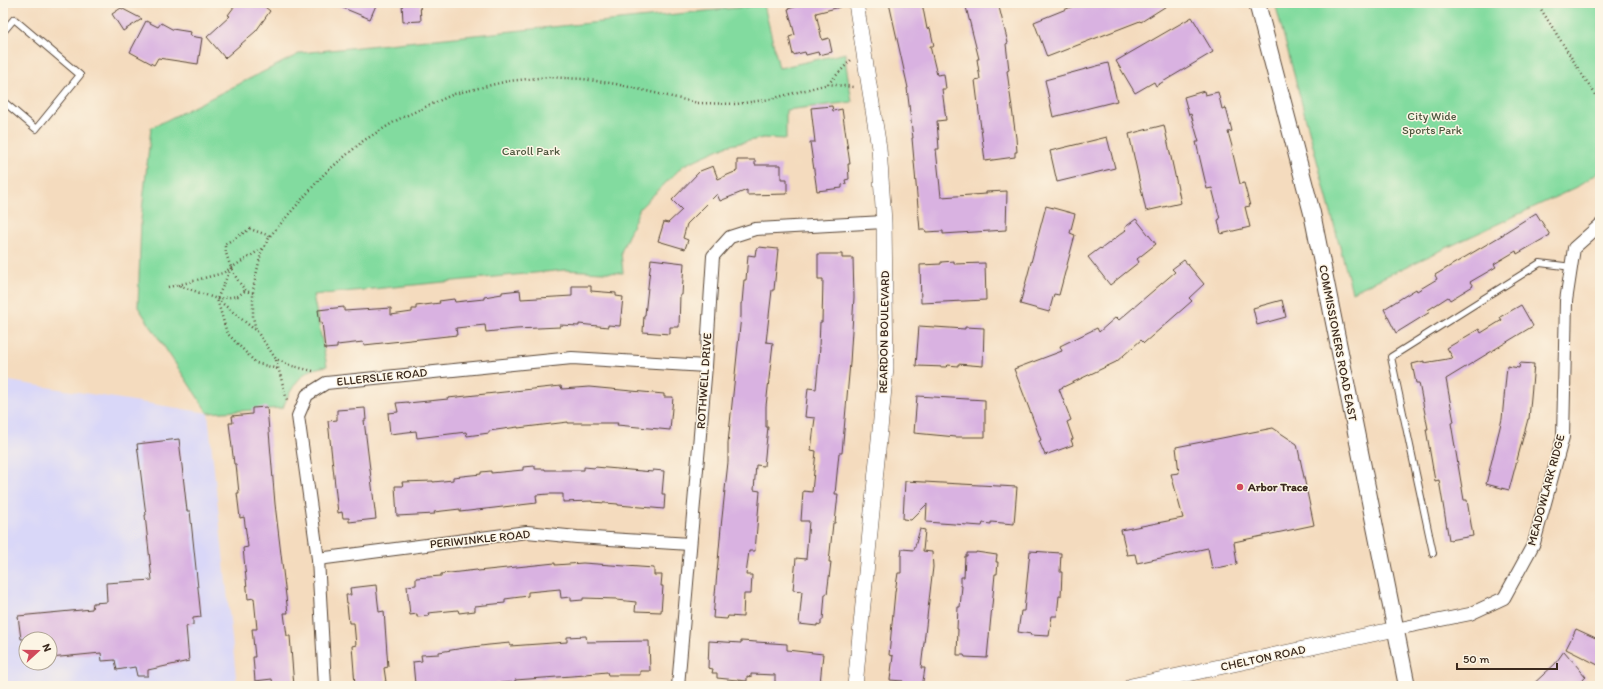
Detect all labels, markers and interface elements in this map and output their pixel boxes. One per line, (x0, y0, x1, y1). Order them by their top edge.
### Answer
park label: City Wide Sports Park (1402, 109, 1463, 137)
park label: Caroll Park (502, 144, 560, 158)
street label: COMMISSIONERS ROAD EAST (1316, 264, 1360, 423)
street label: REARDON BOULEVARD (876, 270, 892, 394)
street label: ROTHWELL DRIVE (694, 332, 714, 430)
street label: ELLERSLIE ROAD (336, 365, 428, 389)
street label: MEADOWLARK RIDGE (1524, 432, 1568, 547)
place label: Arbor Trace (1247, 480, 1308, 494)
marker: Arbor Trace (1235, 482, 1245, 492)
street label: PERIWINKLE ROAD (429, 527, 531, 551)
north arrow (18, 631, 58, 671)
text: N (39, 642, 54, 653)
street label: CHELTON ROAD (1219, 642, 1307, 674)
scale bar (1457, 645, 1557, 671)
text: 50 m (1463, 652, 1489, 666)

